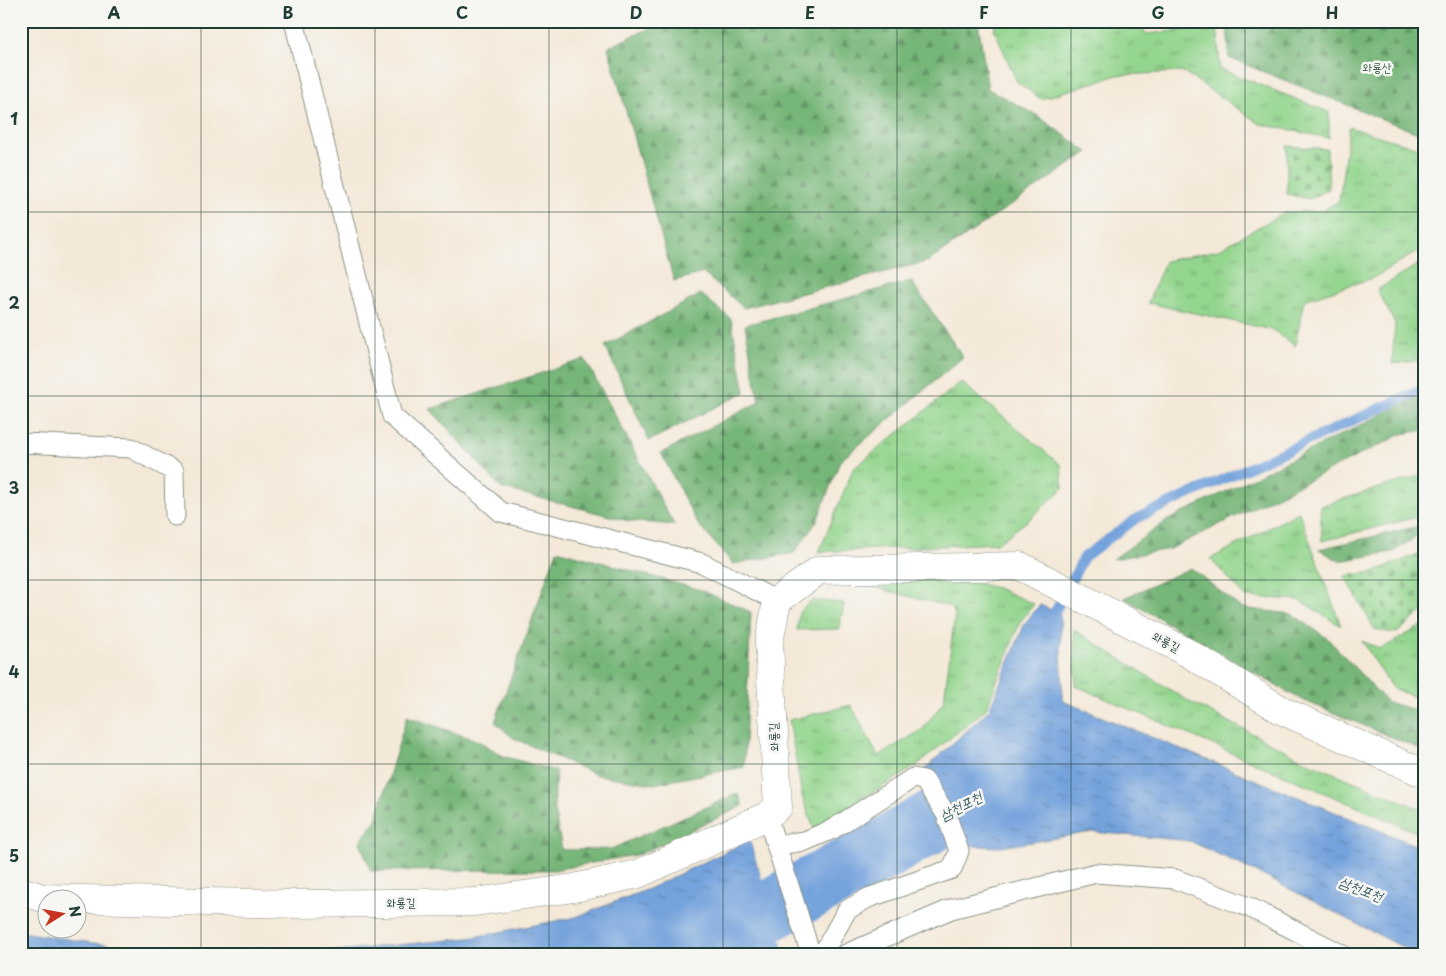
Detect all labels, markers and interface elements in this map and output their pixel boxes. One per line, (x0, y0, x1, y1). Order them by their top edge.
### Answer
text: A (108, 0, 121, 24)
text: B (283, 0, 294, 24)
text: C (456, 0, 468, 24)
text: D (630, 0, 642, 24)
text: E (805, 0, 815, 24)
text: F (979, 0, 989, 24)
text: G (1151, 0, 1165, 24)
text: H (1326, 0, 1338, 24)
park label: 와룡산 (1363, 58, 1392, 76)
text: 1 (10, 106, 18, 130)
text: 2 (8, 290, 20, 314)
text: 3 (9, 475, 19, 499)
street label: 와룡길 (1149, 626, 1184, 656)
text: 4 (9, 659, 20, 683)
street label: 와룡길 (763, 722, 783, 752)
water label: 삼천포천 (936, 785, 987, 825)
text: 5 (9, 843, 19, 867)
water label: 삼천포천 (1336, 871, 1388, 907)
north arrow (38, 888, 88, 938)
street label: 와룡길 (386, 893, 416, 911)
text: N (64, 904, 87, 919)

